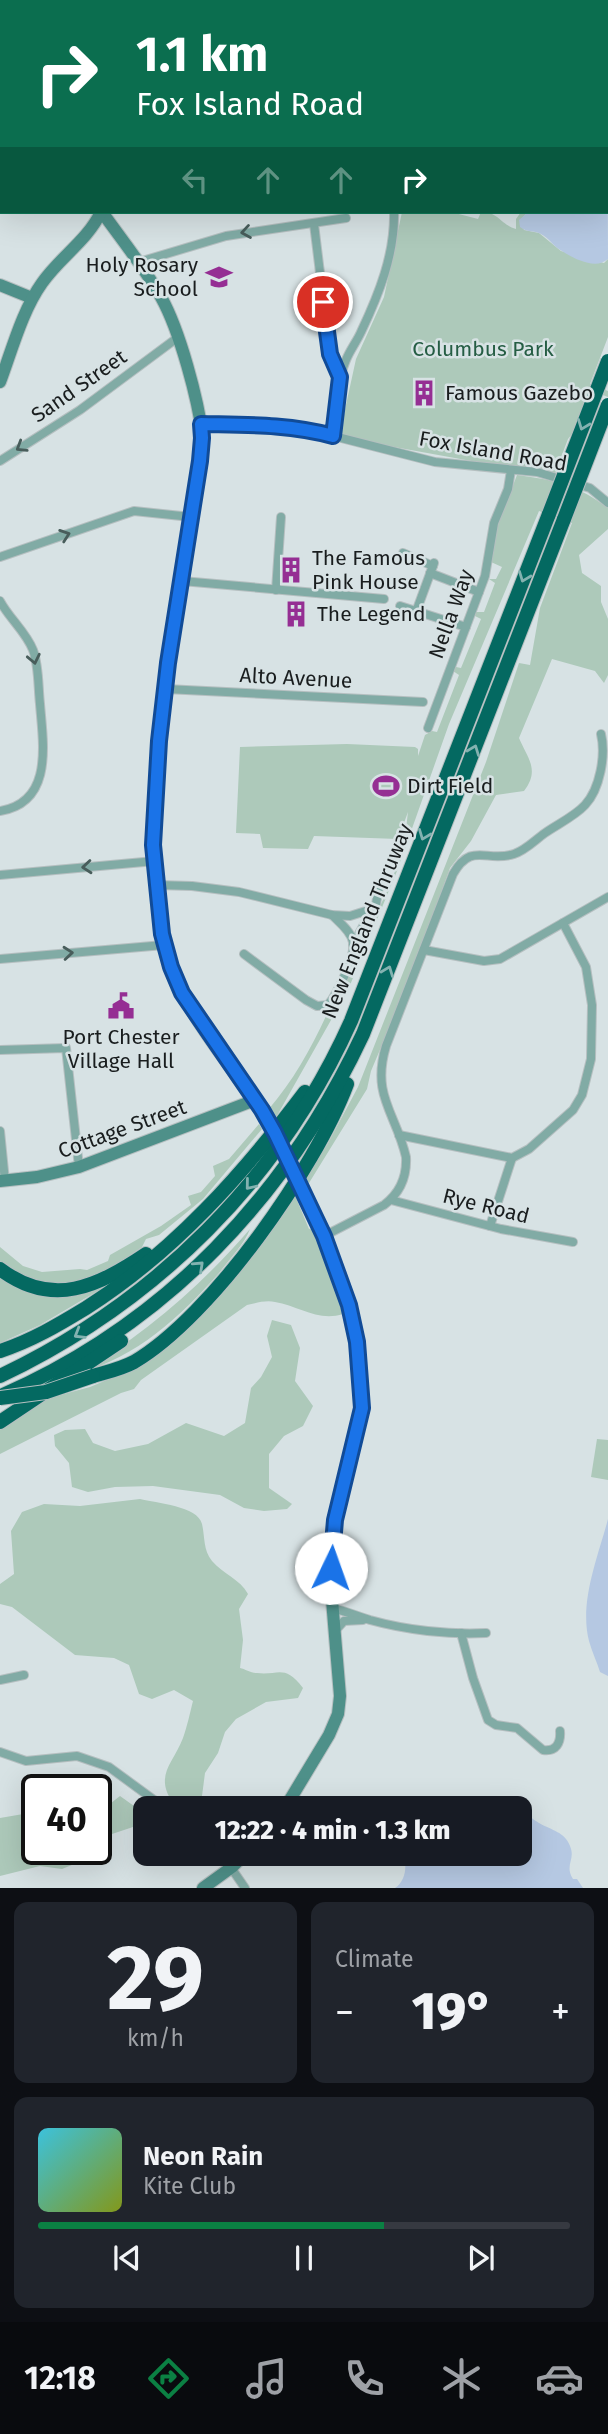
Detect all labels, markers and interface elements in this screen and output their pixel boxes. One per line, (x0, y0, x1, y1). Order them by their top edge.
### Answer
text: 1.1 km (136, 25, 268, 84)
icon: right (21, 28, 112, 119)
text: Fox Island Road (136, 85, 364, 123)
icon: left (176, 161, 214, 199)
icon: ahead (249, 161, 287, 199)
icon: ahead (322, 161, 360, 199)
icon: right (395, 161, 433, 199)
one-way arrow (240, 224, 252, 239)
place label: Holy Rosary School (86, 252, 199, 302)
school or university icon: Holy Rosary School (204, 262, 234, 292)
pin (293, 272, 353, 332)
icon: arrive (304, 283, 342, 321)
park label: Columbus Park (412, 336, 554, 362)
street label: Sand Street (26, 343, 132, 428)
building icon: Famous Gazebo (409, 378, 439, 408)
place label: Famous Gazebo (445, 380, 593, 406)
one-way arrow (578, 418, 592, 430)
street label: Fox Island Road (417, 425, 569, 477)
one-way arrow (16, 439, 29, 452)
one-way arrow (58, 529, 70, 543)
place label: The Famous Pink House (312, 545, 425, 595)
building icon: The Famous Pink House (276, 555, 306, 585)
street label: Nella Way (423, 565, 479, 662)
one-way arrow (519, 571, 533, 583)
building icon: The Legend (281, 599, 311, 629)
place label: The Legend (317, 601, 425, 627)
one-way arrow (26, 653, 41, 665)
street label: Alto Avenue (239, 662, 353, 694)
one-way arrow (466, 745, 480, 757)
sports icon: Dirt Field (371, 771, 401, 801)
place label: Dirt Field (407, 773, 493, 799)
street label: New England Thruway (316, 819, 418, 1022)
one-way arrow (418, 829, 432, 841)
one-way arrow (81, 859, 92, 874)
one-way arrow (63, 946, 74, 961)
one-way arrow (380, 966, 394, 978)
public building icon: Port Chester Village Hall (106, 991, 136, 1021)
place label: Port Chester Village Hall (62, 1024, 180, 1074)
street label: Cottage Street (54, 1094, 190, 1164)
one-way arrow (245, 1177, 258, 1189)
street label: Rye Road (440, 1183, 532, 1229)
one-way arrow (191, 1261, 204, 1274)
one-way arrow (74, 1325, 87, 1338)
position arrow (294, 1531, 368, 1605)
speed limit sign: 40 (21, 1774, 112, 1865)
text: 12:22 · 4 min · 1.3 km (215, 1815, 450, 1846)
text: 29 (107, 1924, 204, 2033)
text: Climate (335, 1945, 414, 1973)
text: 19° (412, 1980, 493, 2043)
text: − (335, 1989, 354, 2035)
text: + (551, 1989, 570, 2035)
text: km/h (127, 2024, 184, 2052)
text: Neon Rain (143, 2141, 263, 2172)
text: Kite Club (143, 2172, 236, 2200)
icon: previous (108, 2239, 146, 2277)
icon: pause (285, 2239, 323, 2277)
icon: next (462, 2239, 500, 2277)
icon: directions (144, 2354, 193, 2403)
icon: music (242, 2354, 291, 2403)
icon: phone (340, 2354, 389, 2403)
icon: climate (437, 2354, 486, 2403)
icon: car (535, 2354, 584, 2403)
text: 12:18 (24, 2359, 96, 2397)

